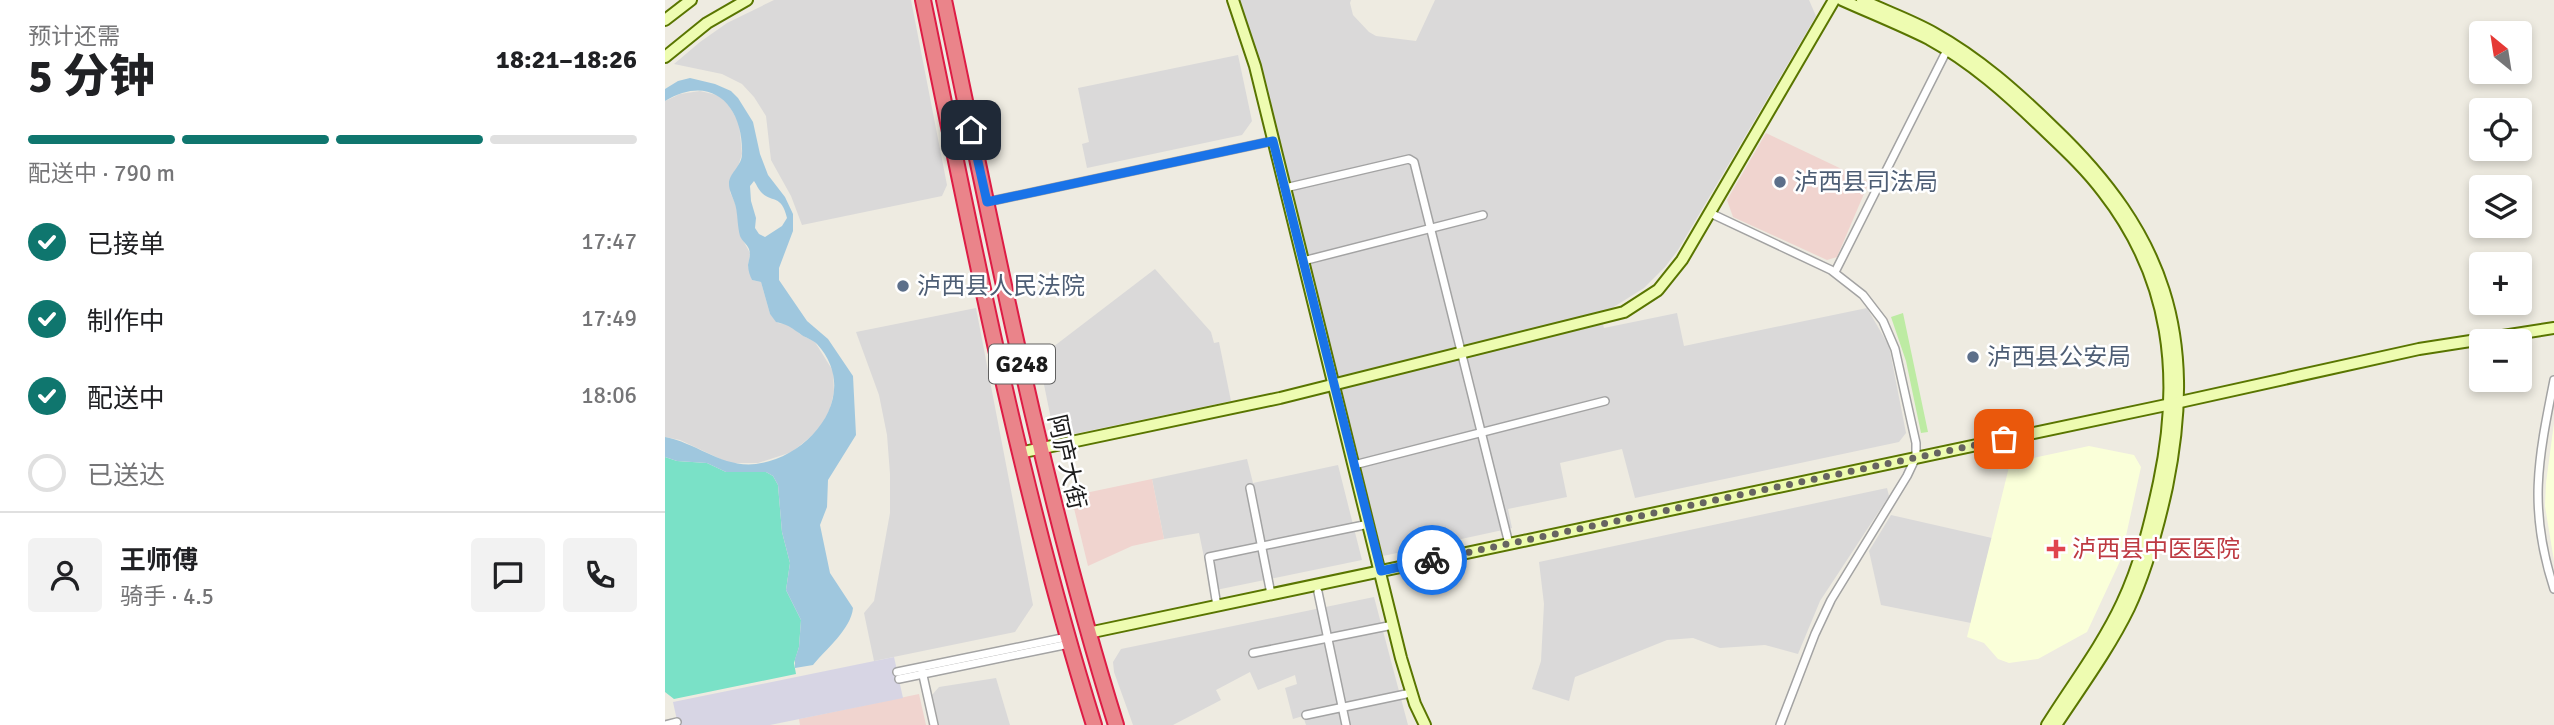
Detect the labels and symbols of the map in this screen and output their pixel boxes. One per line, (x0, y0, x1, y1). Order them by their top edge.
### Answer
north arrow (2469, 21, 2532, 84)
pin (941, 100, 1001, 160)
place label: 泸西县司法局 (1794, 167, 1938, 197)
marker: 泸西县司法局 (1772, 174, 1788, 190)
place label: 泸西县人民法院 (917, 271, 1085, 301)
marker: 泸西县人民法院 (895, 278, 911, 294)
place label: 泸西县公安局 (1987, 342, 2131, 372)
road number: G248 (989, 344, 1055, 384)
marker: 泸西县公安局 (1965, 349, 1981, 365)
pin (1974, 409, 2034, 469)
street label: 阿庐大街 (1042, 412, 1092, 512)
courier (1397, 525, 1467, 595)
place label: 泸西县中医医院 (2072, 534, 2240, 564)
marker: 泸西县中医医院 (2046, 539, 2066, 559)

